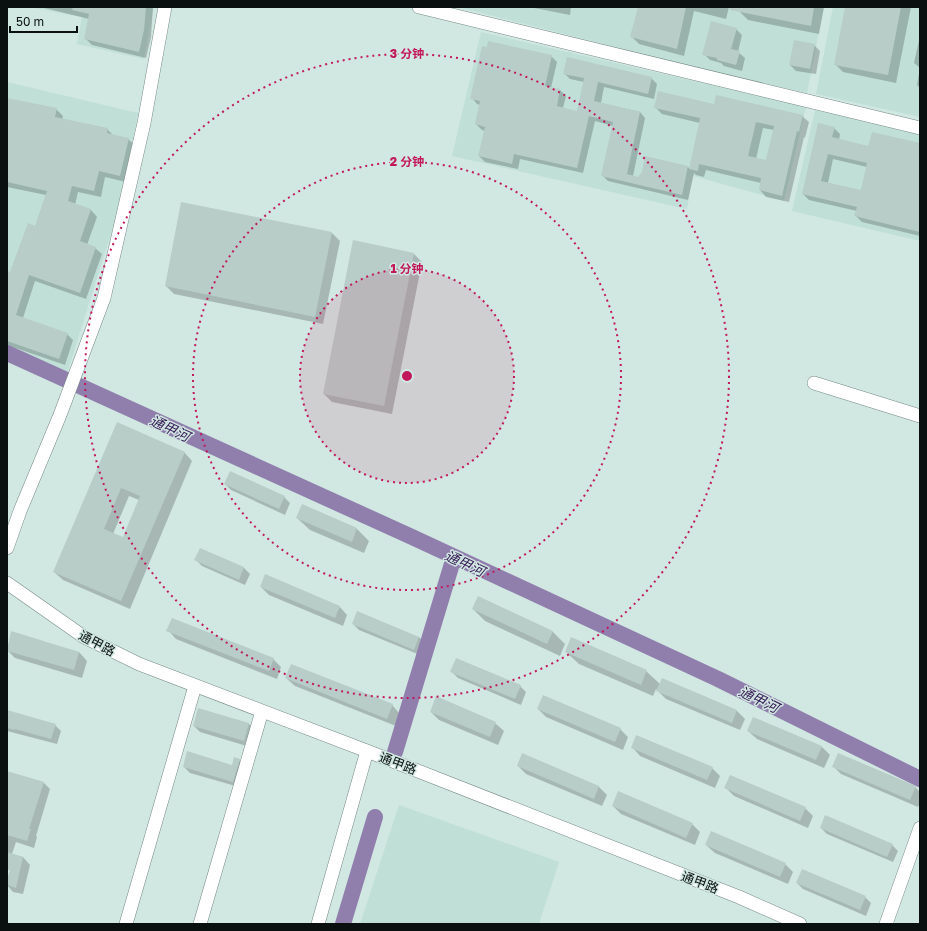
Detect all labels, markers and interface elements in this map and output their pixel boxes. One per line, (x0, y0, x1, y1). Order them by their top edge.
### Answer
scale bar (10, 8, 77, 34)
text: 50 m (16, 14, 44, 29)
text: 3 分钟 (390, 46, 424, 61)
text: 2 分钟 (390, 154, 424, 169)
text: 1 分钟 (390, 261, 424, 276)
centre of rings (400, 369, 414, 383)
water label: 通甲河 (147, 411, 195, 446)
water label: 通甲河 (442, 546, 490, 581)
street label: 通甲路 (76, 627, 118, 659)
water label: 通甲河 (736, 682, 784, 717)
street label: 通甲路 (377, 749, 419, 777)
street label: 通甲路 (679, 868, 721, 896)

